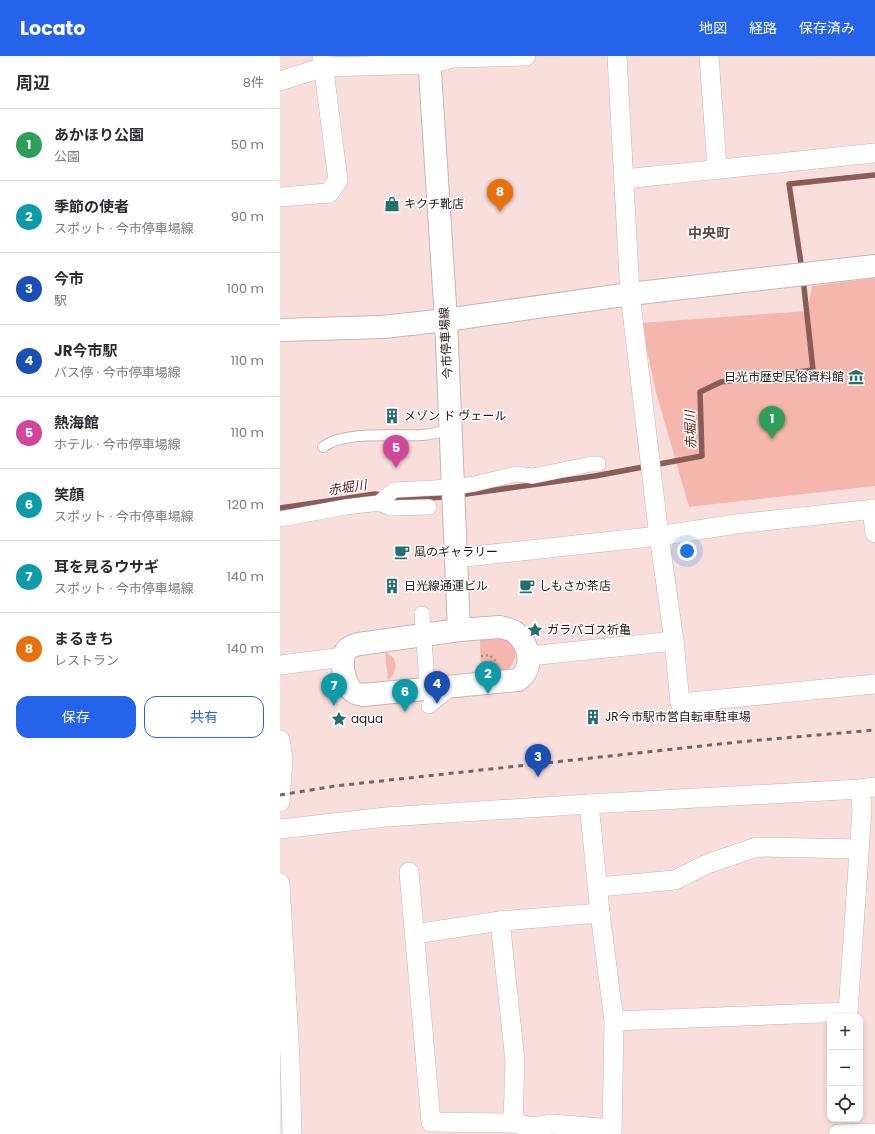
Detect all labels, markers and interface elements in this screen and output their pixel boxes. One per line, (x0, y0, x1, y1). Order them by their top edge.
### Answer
text: Locato (20, 15, 85, 42)
text: 地図 (699, 18, 727, 38)
text: 経路 (749, 18, 777, 38)
text: 保存済み (799, 18, 855, 38)
text: 周辺 (16, 71, 50, 95)
text: 8件 (243, 73, 264, 92)
text: あかほり公園 (54, 124, 144, 145)
text: 1 (27, 135, 31, 154)
text: 50 m (231, 135, 264, 154)
text: 公園 (54, 147, 80, 166)
pin: 8 (487, 179, 513, 212)
shop icon: キクチ靴店 (383, 195, 401, 213)
place label: キクチ靴店 (404, 195, 464, 212)
text: 季節の使者 (54, 196, 129, 217)
text: 2 (25, 207, 33, 226)
text: 90 m (231, 207, 264, 226)
text: スポット · 今市停車場線 (54, 219, 194, 238)
district label: 中央町 (688, 223, 730, 243)
text: 今市 (54, 268, 84, 289)
text: 3 (25, 279, 33, 298)
text: 100 m (227, 279, 264, 298)
text: 駅 (54, 291, 67, 310)
street label: 今市停車場線 (435, 307, 456, 379)
text: JR今市駅 (54, 340, 117, 361)
text: 4 (25, 351, 33, 370)
text: 110 m (231, 351, 264, 370)
text: バス停 · 今市停車場線 (54, 363, 181, 382)
place label: 日光市歴史民俗資料館 (724, 368, 844, 385)
museum icon: 日光市歴史民俗資料館 (847, 368, 865, 386)
pin: 1 (759, 406, 785, 439)
building icon: メゾン ド ヴェール (383, 407, 401, 425)
place label: メゾン ド ヴェール (404, 407, 506, 424)
water label: 赤堀川 (680, 408, 701, 450)
text: 熱海館 (54, 412, 99, 433)
text: 5 (25, 423, 33, 442)
text: 110 m (231, 423, 264, 442)
text: ホテル · 今市停車場線 (54, 435, 181, 454)
pin: 5 (383, 435, 409, 468)
water label: 赤堀川 (326, 475, 370, 500)
text: 笑顔 (54, 484, 84, 505)
text: 6 (25, 495, 33, 514)
text: 120 m (227, 495, 264, 514)
text: スポット · 今市停車場線 (54, 507, 194, 526)
your location (677, 541, 697, 561)
cafe icon: 風のギャラリー (393, 543, 411, 561)
place label: 風のギャラリー (414, 543, 498, 560)
text: 耳を見るウサギ (54, 556, 159, 577)
text: 7 (26, 567, 32, 586)
text: 140 m (227, 567, 264, 586)
building icon: 日光線通運ビル (383, 577, 401, 595)
place label: 日光線通運ビル (404, 577, 488, 594)
cafe icon: しもさか茶店 (518, 577, 536, 595)
place label: しもさか茶店 (539, 577, 611, 594)
text: スポット · 今市停車場線 (54, 579, 194, 598)
place icon: ガラパゴス祈亀 (526, 621, 544, 639)
place label: ガラパゴス祈亀 (547, 621, 631, 638)
text: まるきち (54, 628, 114, 649)
text: 8 (25, 639, 33, 658)
text: 140 m (227, 639, 264, 658)
text: レストラン (54, 651, 119, 670)
pin: 2 (475, 661, 501, 694)
pin: 4 (424, 671, 450, 704)
pin: 7 (321, 673, 347, 706)
pin: 6 (392, 679, 418, 712)
button: 保存 (16, 696, 136, 738)
button: 共有 (144, 696, 264, 738)
building icon: JR今市駅市営自転車駐車場 (584, 708, 602, 726)
place label: JR今市駅市営自転車駐車場 (605, 708, 751, 725)
place icon: aqua (330, 710, 348, 728)
place label: aqua (351, 710, 383, 727)
pin: 3 (525, 744, 551, 777)
map controls (827, 1014, 863, 1122)
button: + (827, 1014, 863, 1050)
button: − (827, 1050, 863, 1086)
button: locate (827, 1086, 863, 1122)

